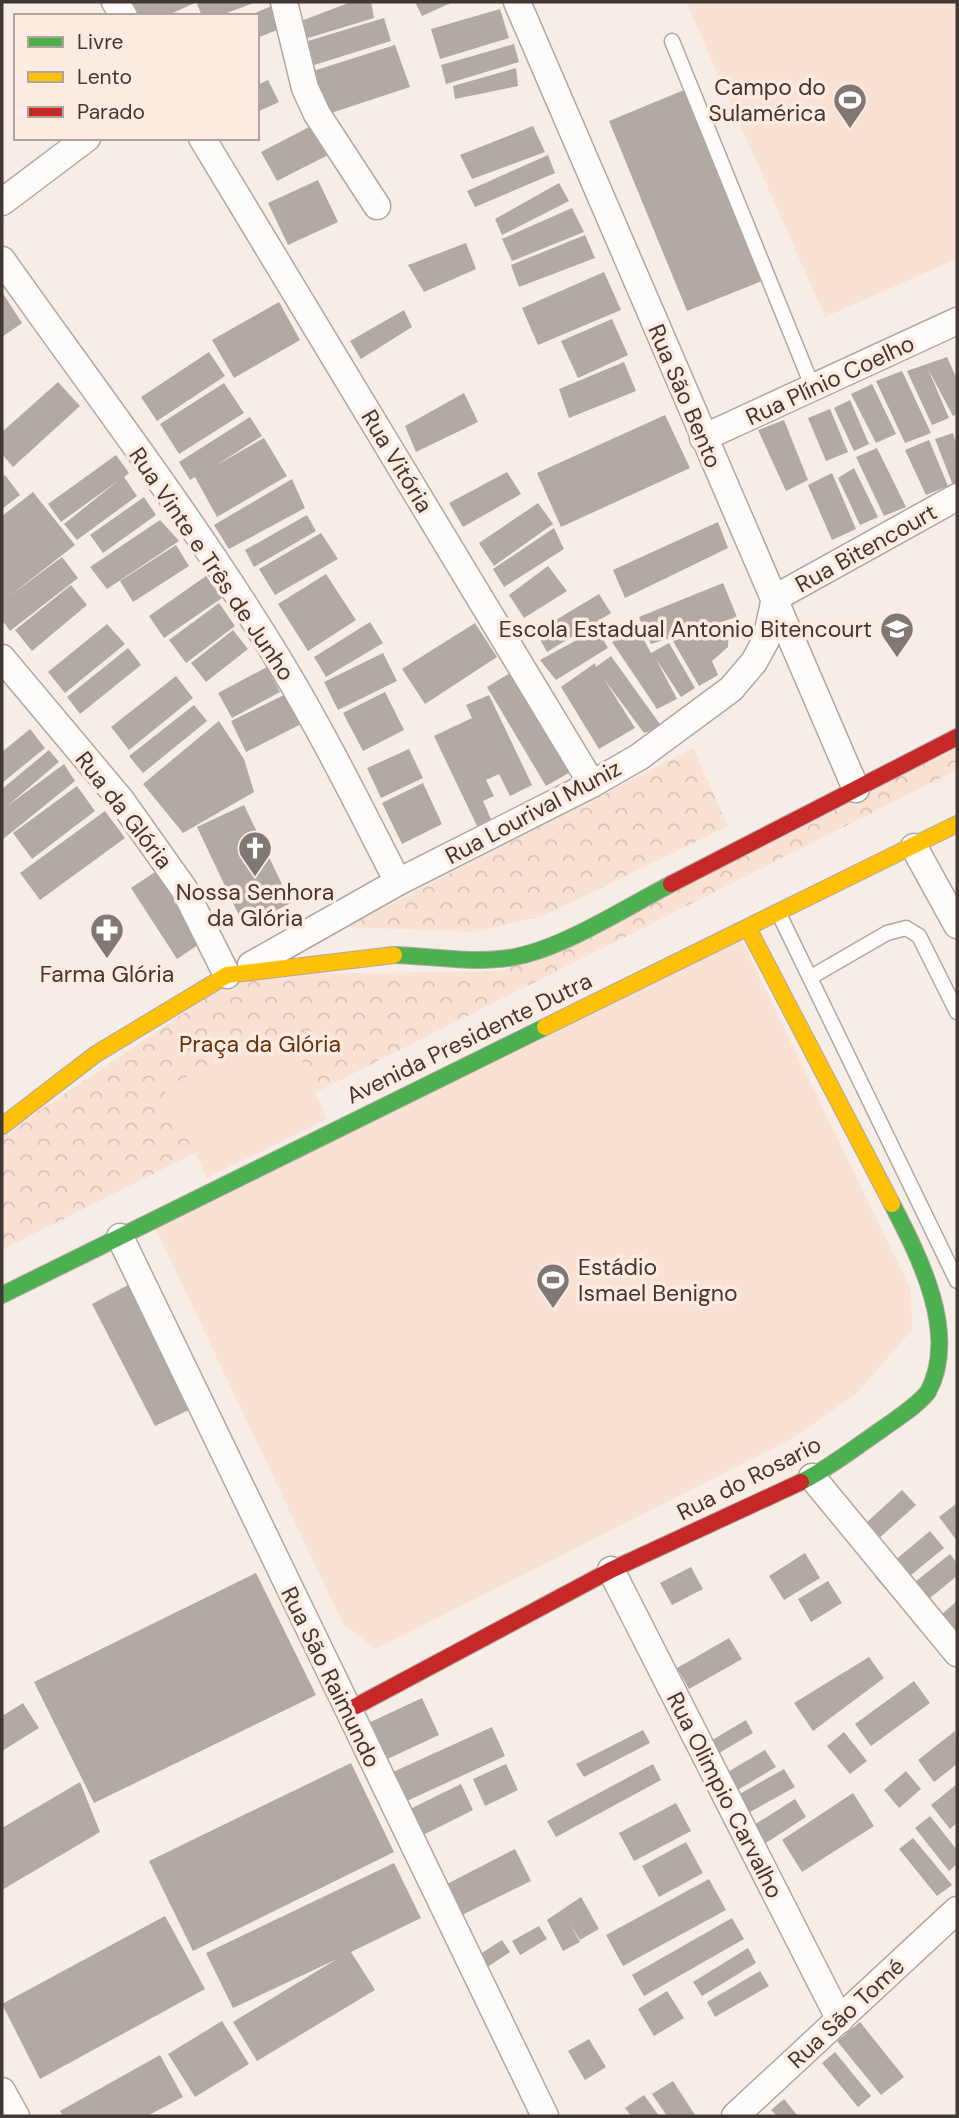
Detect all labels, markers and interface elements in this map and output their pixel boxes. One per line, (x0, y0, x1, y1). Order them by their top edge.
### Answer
legend (14, 14, 259, 140)
text: Livre (77, 28, 124, 56)
text: Lento (77, 63, 132, 91)
place label: Campo do Sulamérica (709, 72, 826, 128)
sports icon: Campo do Sulamérica (831, 81, 869, 130)
text: Parado (77, 98, 145, 126)
street label: Rua São Bento (641, 319, 729, 473)
street label: Rua Plínio Coelho (741, 328, 919, 432)
street label: Rua Vitória (354, 404, 440, 518)
street label: Rua Vinte e Três de Junho (123, 441, 301, 687)
street label: Rua Bitencourt (790, 497, 942, 599)
school or university icon: Escola Estadual Antonio Bitencourt (878, 610, 916, 659)
place label: Escola Estadual Antonio Bitencourt (499, 614, 872, 644)
street label: Rua da Glória (69, 745, 179, 875)
street label: Rua Lourival Muniz (440, 753, 626, 871)
church icon: Nossa Senhora da Glória (236, 829, 274, 878)
place label: Nossa Senhora da Glória (176, 877, 334, 933)
pharmacy icon: Farma Glória (88, 911, 126, 960)
place label: Farma Glória (40, 959, 174, 989)
street label: Avenida Presidente Dutra (341, 965, 597, 1111)
park label: Praça da Glória (179, 1029, 341, 1059)
place label: Estádio Ismael Benigno (578, 1252, 738, 1308)
sports icon: Estádio Ismael Benigno (534, 1261, 572, 1310)
street label: Rua do Rosario (672, 1429, 826, 1527)
street label: Rua São Raimundo (274, 1582, 388, 1772)
street label: Rua Olimpio Carvalho (660, 1687, 790, 1903)
street label: Rua São Tomé (781, 1951, 911, 2075)

